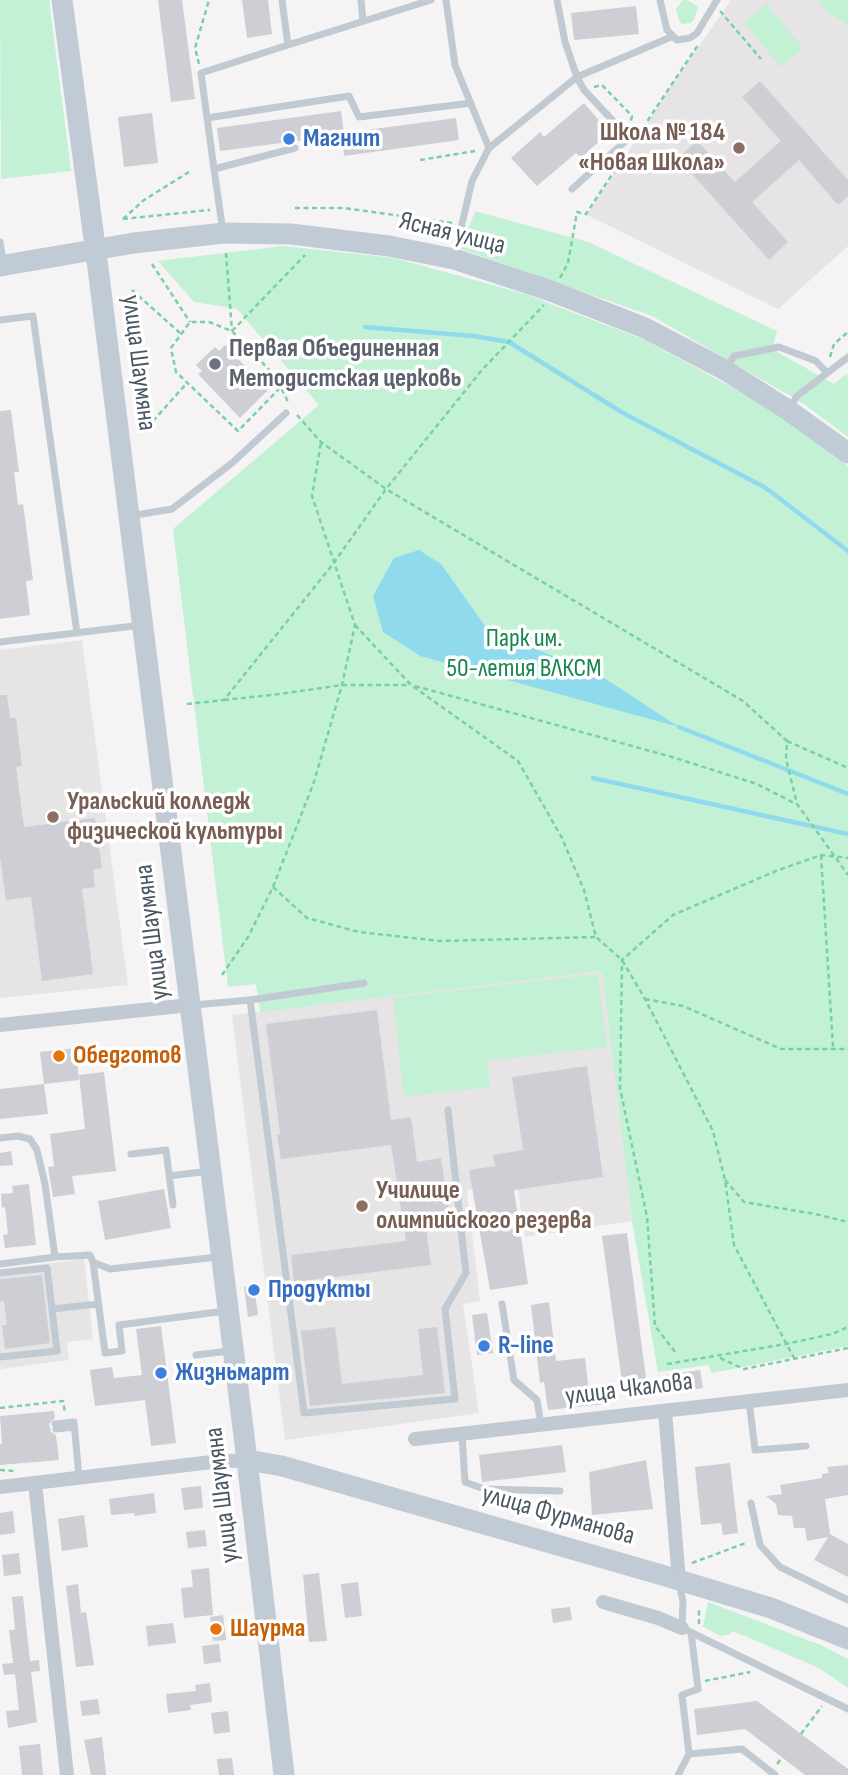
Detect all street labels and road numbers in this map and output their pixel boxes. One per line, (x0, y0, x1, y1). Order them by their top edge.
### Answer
street label: Ясная улица (396, 206, 508, 262)
street label: улица Шаумяна (114, 293, 162, 433)
street label: улица Шаумяна (129, 862, 177, 1002)
street label: улица Чкалова (564, 1367, 694, 1413)
street label: улица Шаумяна (199, 1425, 247, 1565)
street label: улица Фурманова (478, 1479, 638, 1553)

